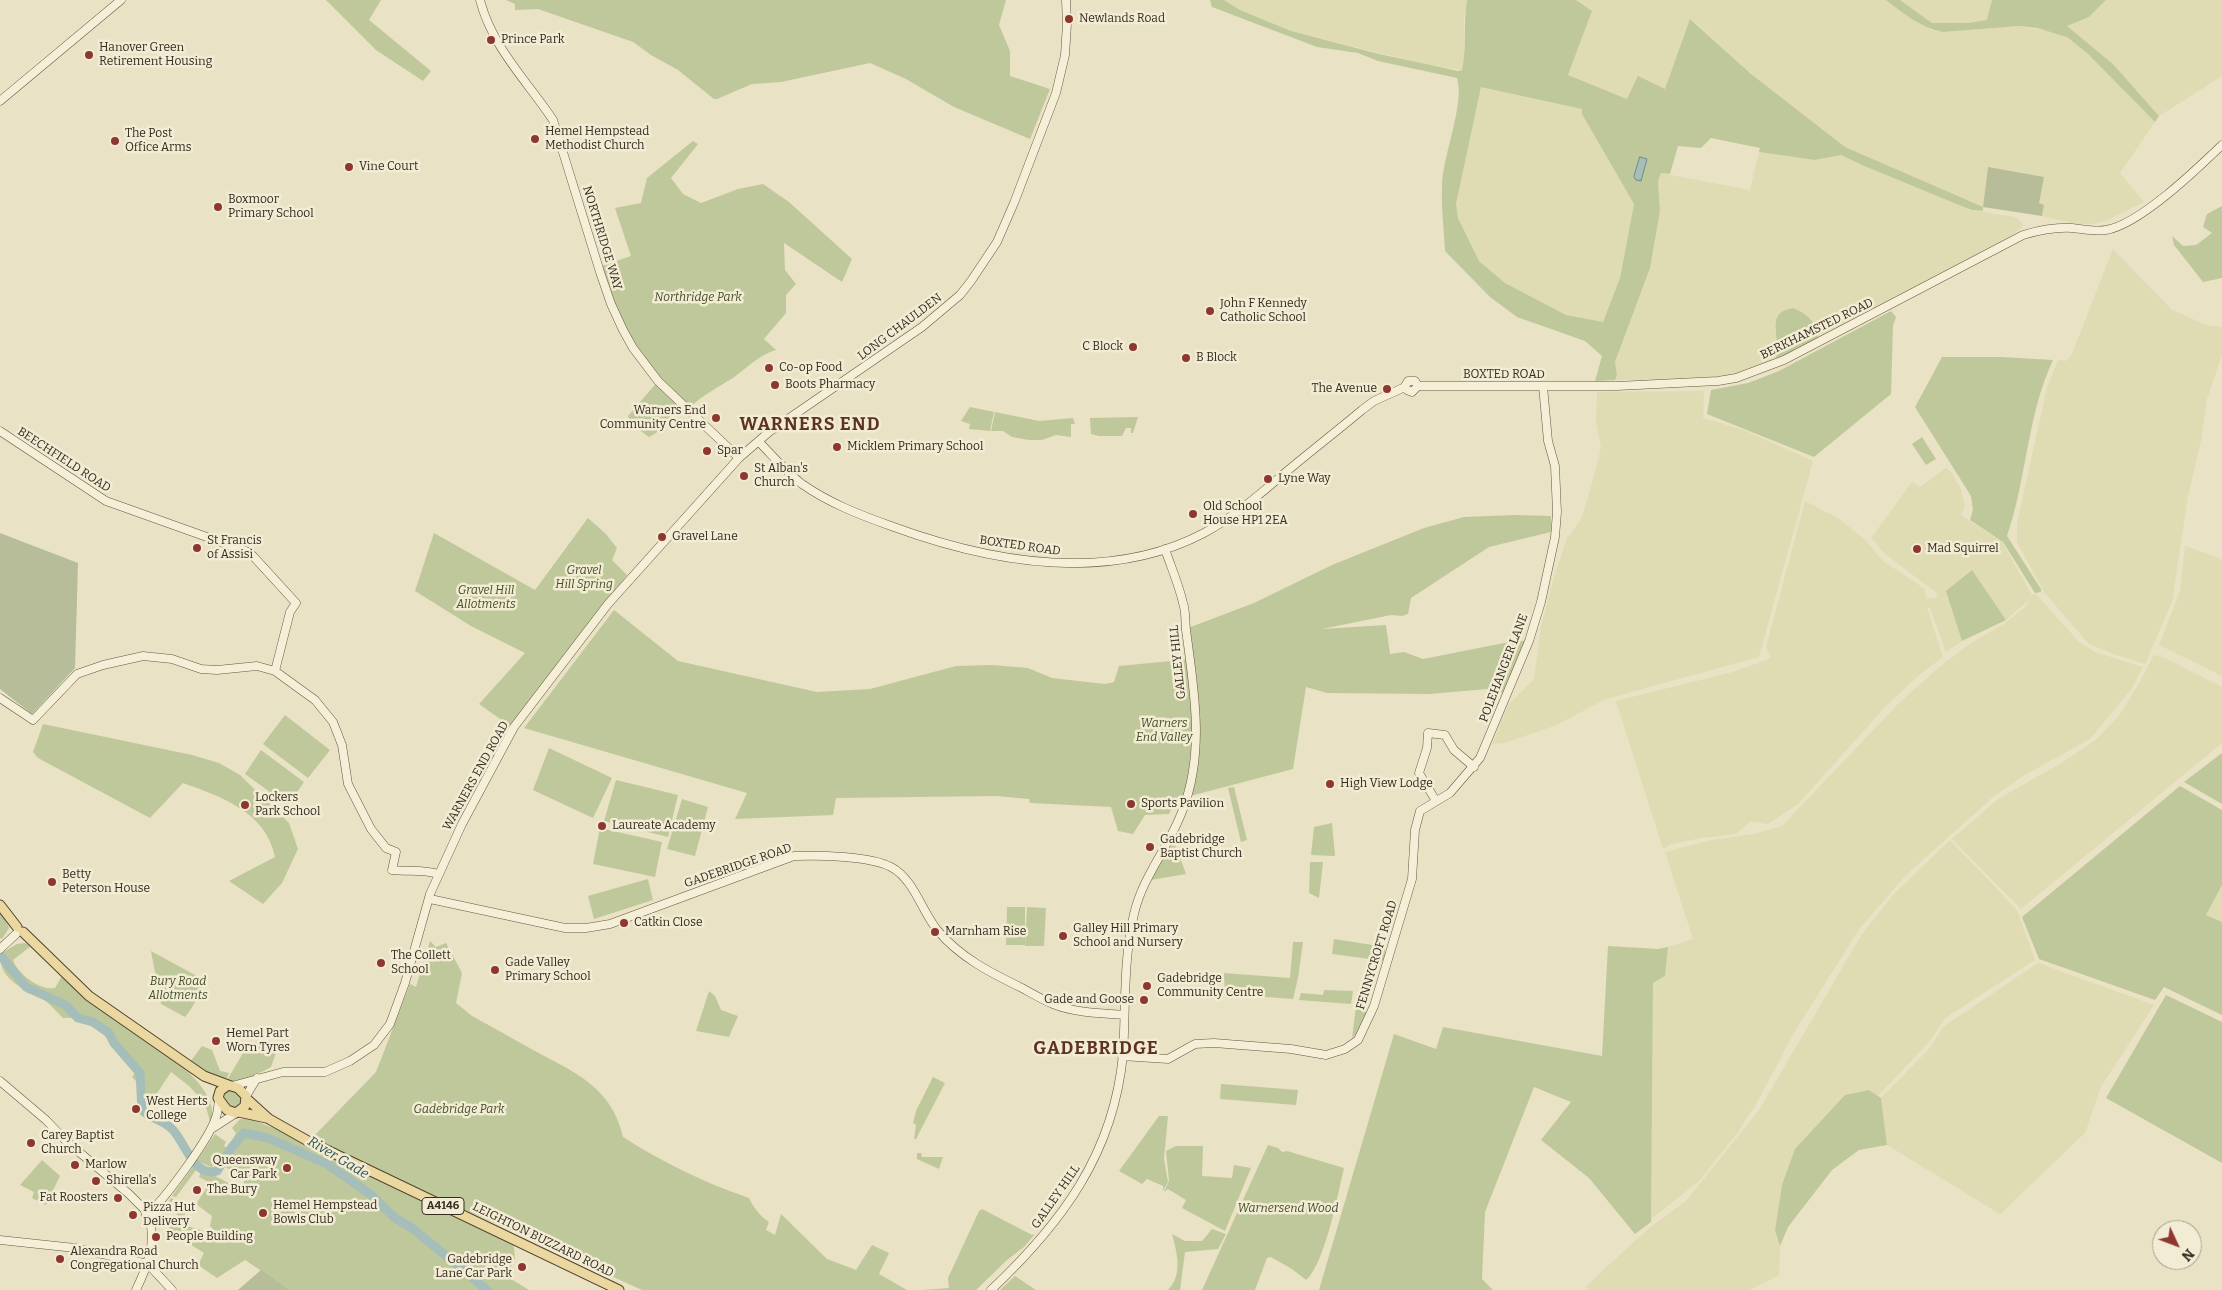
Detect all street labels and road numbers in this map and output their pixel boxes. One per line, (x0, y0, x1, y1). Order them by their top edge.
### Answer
street label: NORTHRIDGE WAY (579, 184, 625, 292)
street label: LONG CHAULDEN (855, 291, 945, 363)
street label: BERKHAMSTED ROAD (1758, 295, 1876, 363)
street label: BOXTED ROAD (1463, 368, 1545, 382)
street label: BEECHFIELD ROAD (15, 424, 113, 496)
street label: BOXTED ROAD (978, 533, 1062, 559)
street label: POLEHANGER LANE (1477, 612, 1531, 724)
street label: GALLEY HILL (1167, 624, 1189, 700)
street label: WARNERS END ROAD (440, 719, 512, 833)
street label: GADEBRIDGE ROAD (682, 841, 794, 891)
street label: FENNYCROFT ROAD (1354, 899, 1400, 1011)
street label: GALLEY HILL (1029, 1162, 1083, 1232)
road number: A4146 (422, 1198, 464, 1214)
street label: LEIGHTON BUZZARD ROAD (470, 1200, 616, 1280)

